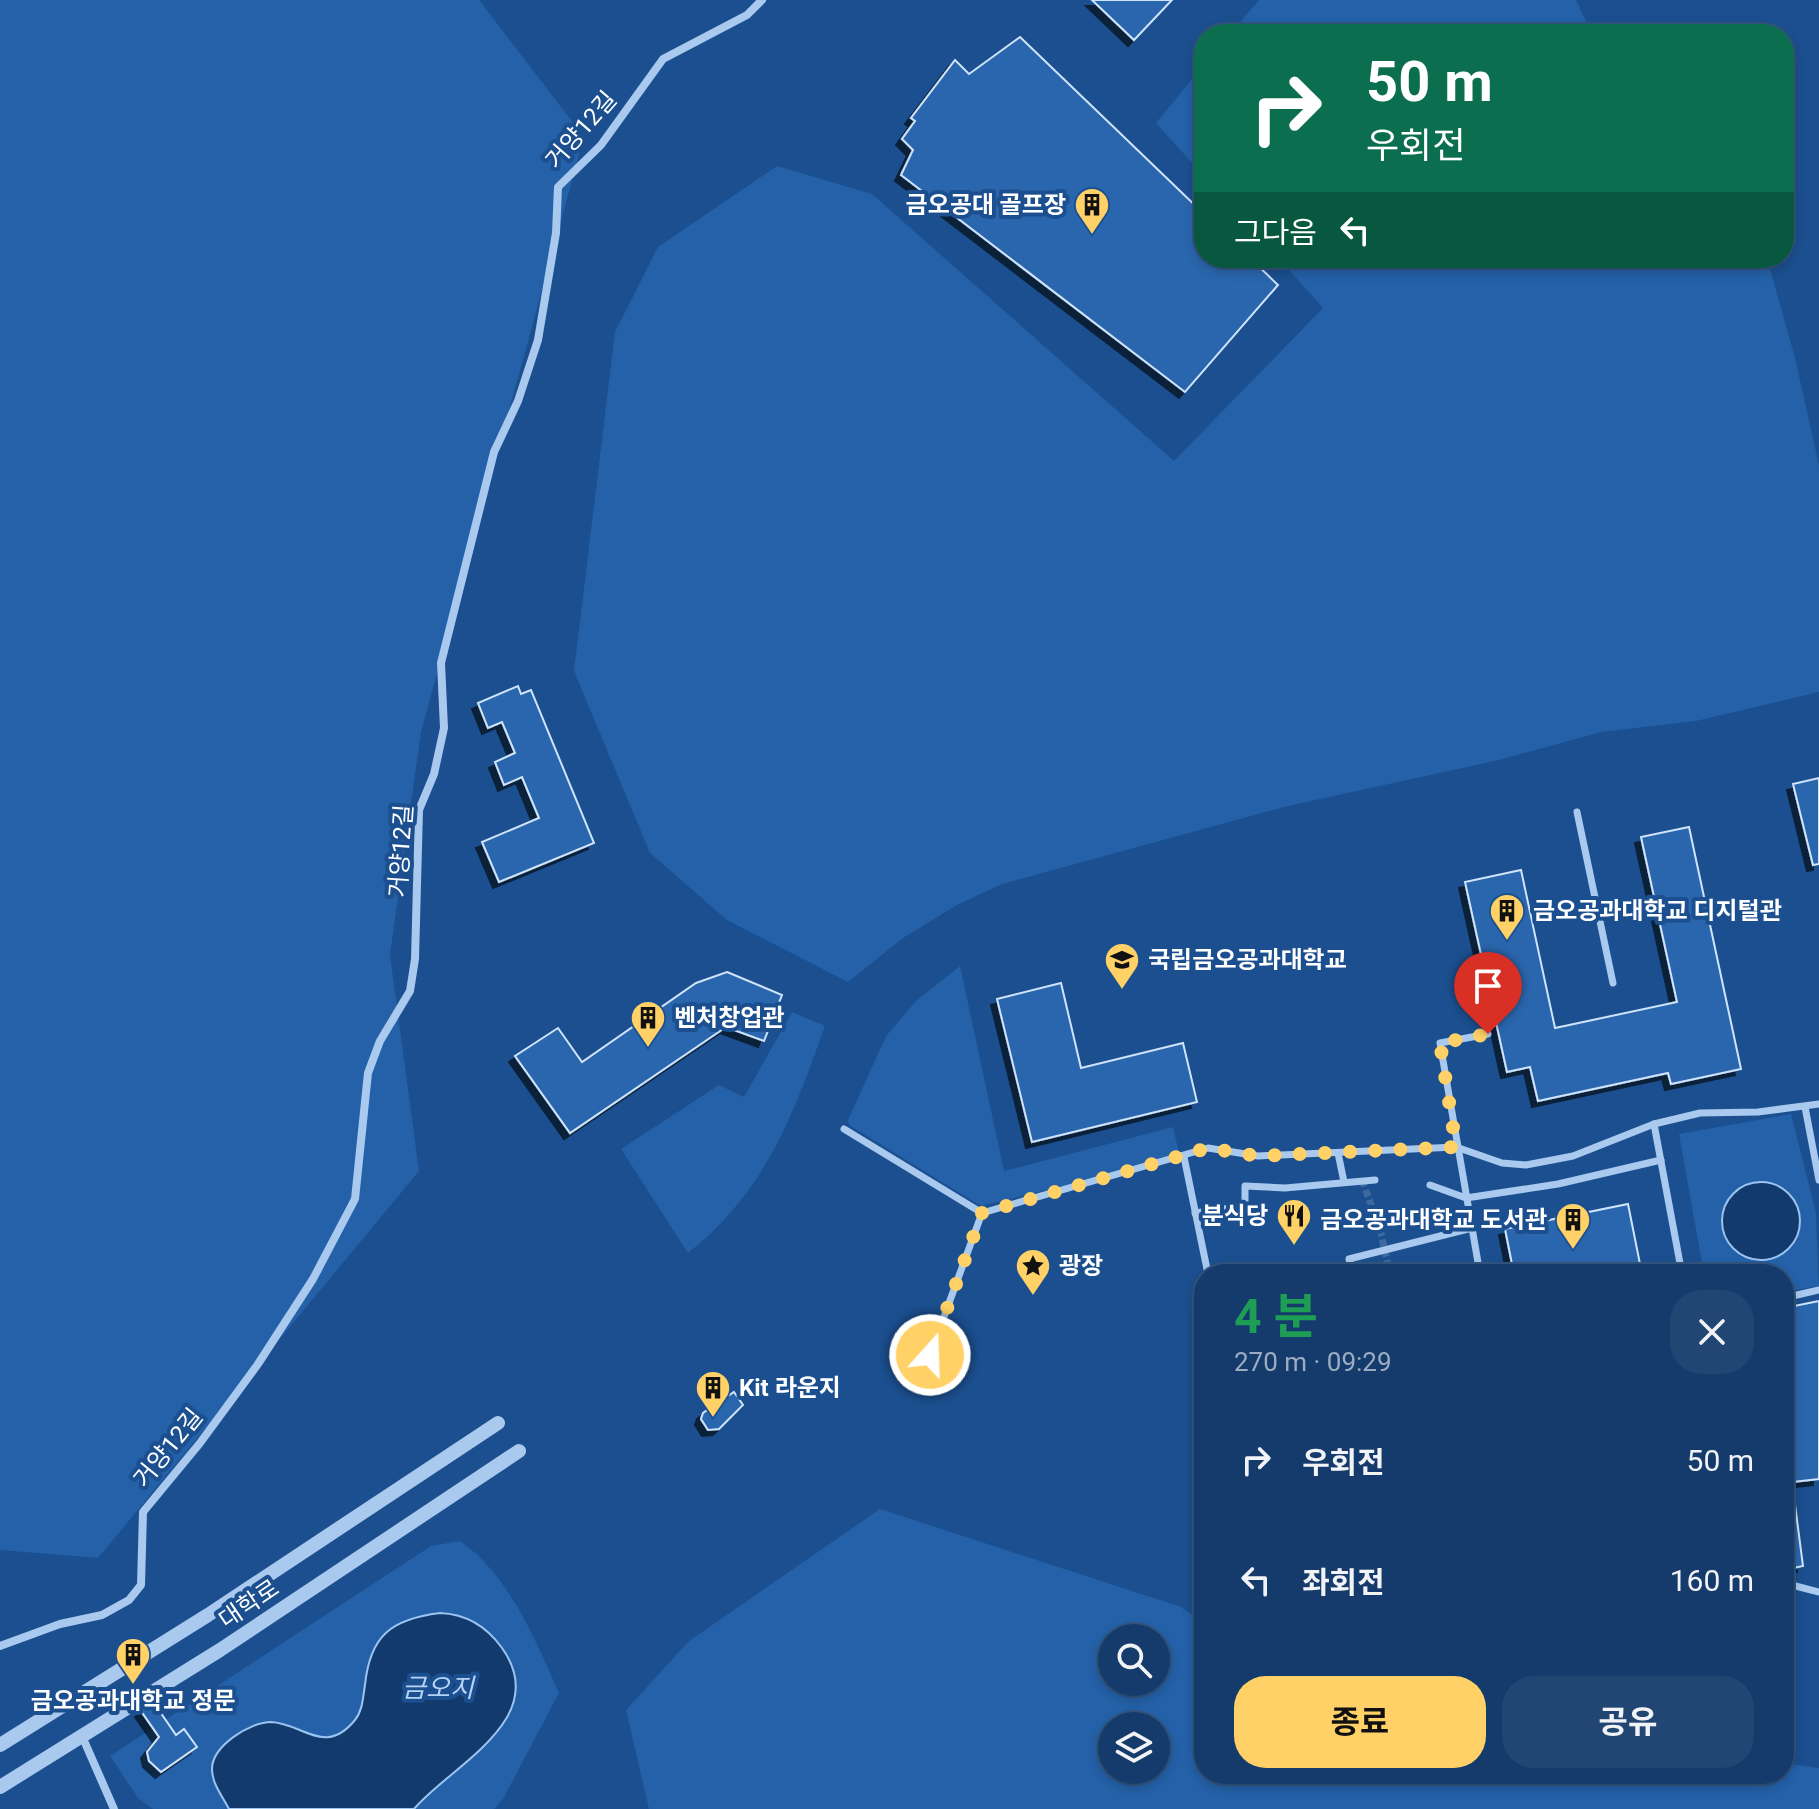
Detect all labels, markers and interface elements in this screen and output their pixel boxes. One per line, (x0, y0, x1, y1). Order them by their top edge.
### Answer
text: 50 m (1366, 49, 1493, 115)
icon: right (1234, 56, 1338, 160)
street label: 거양12길 (540, 86, 622, 174)
text: 우회전 (1366, 125, 1465, 167)
building icon: 금오공대 골프장 (1073, 186, 1111, 236)
place label: 금오공대 골프장 (905, 191, 1066, 219)
icon: left (1333, 208, 1377, 252)
text: 그다음 (1234, 215, 1317, 250)
street label: 거양12길 (384, 804, 418, 898)
building icon: 금오공과대학교 디지털관 (1488, 892, 1526, 942)
place label: 금오공과대학교 디지털관 (1533, 897, 1782, 925)
school or university icon: 국립금오공과대학교 (1103, 941, 1141, 991)
place label: 국립금오공과대학교 (1148, 946, 1347, 974)
pin (1454, 952, 1522, 1034)
icon: arrive (1466, 964, 1510, 1008)
building icon: 벤처창업관 (629, 999, 667, 1049)
place label: 벤처창업관 (674, 1004, 784, 1032)
restaurant icon: 분식당 (1275, 1197, 1313, 1247)
building icon: 금오공과대학교 도서관 (1554, 1201, 1592, 1251)
place label: 분식당 (1202, 1202, 1268, 1230)
place label: 금오공과대학교 도서관 (1320, 1206, 1547, 1234)
place icon: 광장 (1014, 1247, 1052, 1297)
place label: 광장 (1059, 1252, 1103, 1280)
text: 4 분 (1234, 1288, 1318, 1345)
button: close (1670, 1290, 1754, 1374)
position arrow (888, 1313, 972, 1397)
text: 270 m · 09:29 (1234, 1347, 1392, 1377)
building icon: Kit 라운지 (694, 1369, 732, 1419)
place label: Kit 라운지 (739, 1374, 841, 1402)
street label: 거양12길 (128, 1403, 208, 1493)
icon: right (1234, 1438, 1278, 1482)
text: 50 m (1687, 1443, 1754, 1478)
text: 우회전 (1302, 1445, 1385, 1480)
icon: left (1234, 1558, 1278, 1602)
text: 160 m (1670, 1563, 1754, 1598)
text: 좌회전 (1302, 1565, 1385, 1600)
street label: 대학로 (214, 1574, 284, 1634)
map controls (1098, 1624, 1170, 1784)
button: search (1098, 1624, 1170, 1696)
building icon: 금오공과대학교 정문 (114, 1636, 152, 1686)
water label: 금오지 (402, 1673, 476, 1703)
button: 종료 (1234, 1676, 1486, 1768)
button: 공유 (1502, 1676, 1754, 1768)
place label: 금오공과대학교 정문 (31, 1687, 235, 1715)
button: layers (1098, 1712, 1170, 1784)

